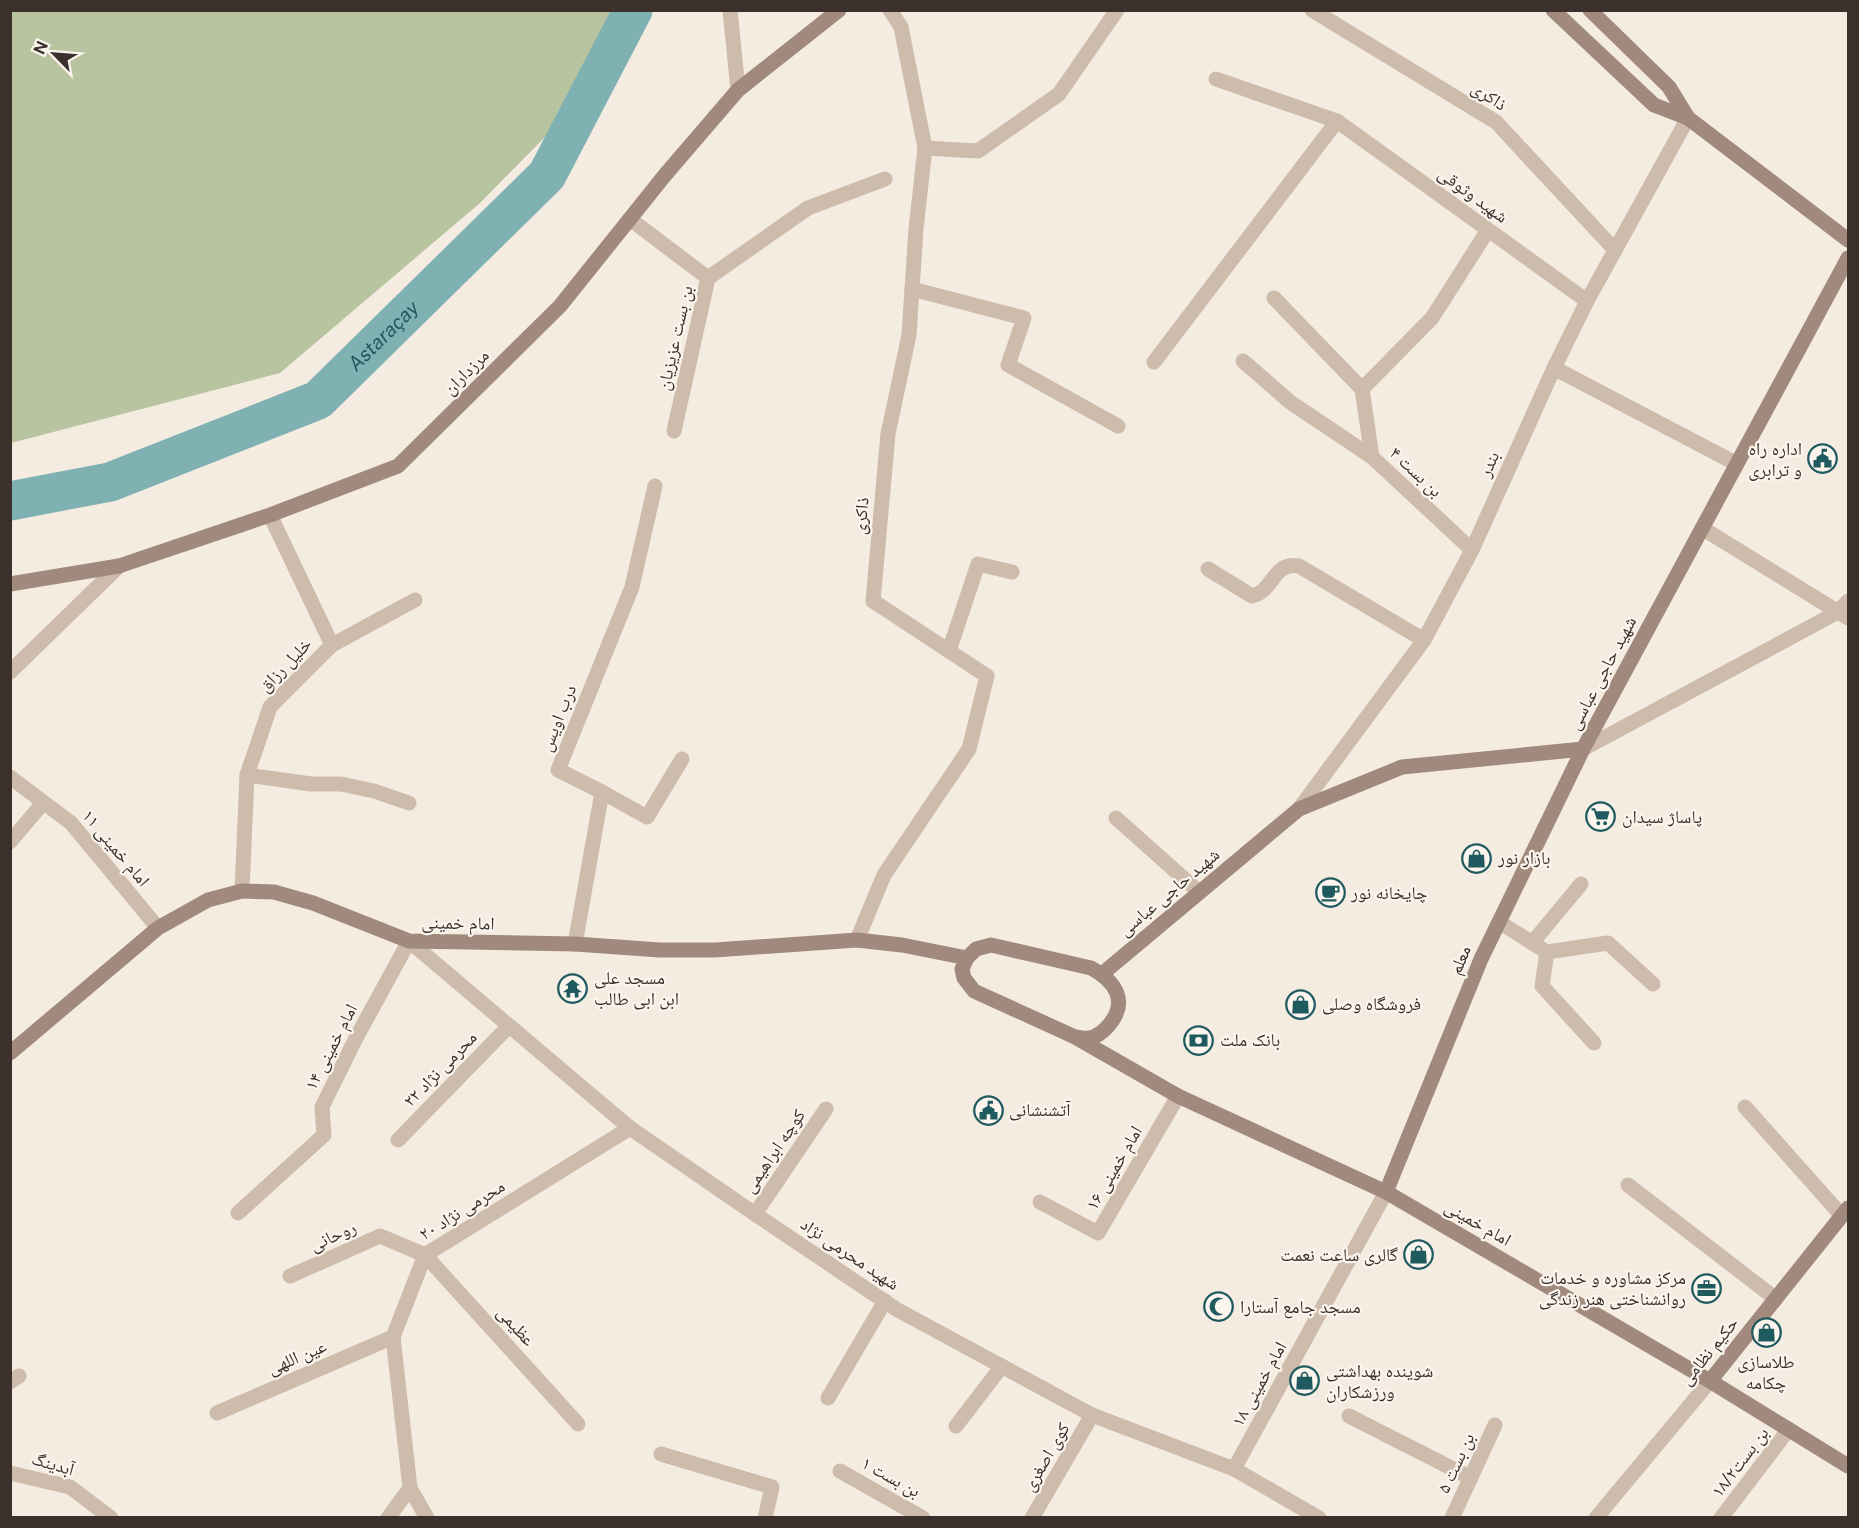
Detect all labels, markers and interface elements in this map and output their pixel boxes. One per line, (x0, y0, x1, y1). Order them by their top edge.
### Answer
north arrow (24, 24, 84, 84)
text: N (30, 38, 52, 58)
street label: ذاکری (1467, 77, 1511, 115)
street label: شهید وثوقی (1434, 162, 1512, 228)
street label: بن بست عزیزیان (652, 283, 698, 393)
water label: Astaraçay (343, 295, 424, 376)
street label: مرزداران (438, 344, 494, 400)
place label: اداره راه و ترابری (1748, 438, 1802, 481)
street label: بن بست ۴ (1385, 442, 1447, 502)
public building icon: اداره راه و ترابری (1807, 443, 1839, 475)
street label: بندر (1473, 448, 1504, 481)
street label: ذاکری (848, 496, 874, 536)
street label: شهید حاجی عباسی (1563, 612, 1641, 734)
street label: خلیل رزاق (254, 633, 316, 697)
street label: درب اویس (535, 681, 581, 755)
supermarket icon: پاساژ سیدان (1585, 801, 1617, 833)
street label: امام خمینی ۱۱ (77, 805, 155, 892)
place label: پاساژ سیدان (1622, 806, 1702, 828)
shop icon: بازار نور (1461, 842, 1493, 874)
street label: شهید حاجی عباسی (1114, 843, 1224, 941)
place label: بازار نور (1497, 847, 1550, 869)
cafe icon: چایخانه نور (1314, 877, 1346, 909)
place label: چایخانه نور (1350, 882, 1428, 904)
street label: امام خمینی (421, 911, 495, 936)
street label: معلم (1444, 942, 1477, 978)
place label: مسجد علی ابن ابی طالب (594, 967, 679, 1010)
temple icon: مسجد علی ابن ابی طالب (557, 972, 589, 1004)
shop icon: فروشگاه وصلی (1285, 988, 1317, 1020)
place label: فروشگاه وصلی (1322, 993, 1421, 1015)
street label: امام خمینی ۱۴ (300, 1000, 363, 1094)
bank icon: بانک ملت (1183, 1024, 1215, 1056)
street label: محرمی نژاد ۲۲ (398, 1026, 482, 1112)
place label: بانک ملت (1220, 1029, 1280, 1051)
public building icon: آتشنشانی (972, 1094, 1004, 1126)
place label: آتشنشانی (1009, 1099, 1071, 1121)
street label: کوچه ابراهیمی (738, 1105, 810, 1197)
street label: امام خمینی ۱۶ (1081, 1122, 1148, 1215)
street label: محرمی نژاد ۲۰ (415, 1175, 509, 1245)
street label: امام خمینی (1440, 1195, 1515, 1252)
street label: شهید محرمی نژاد (796, 1213, 904, 1295)
street label: روحانی (306, 1216, 360, 1256)
shop icon: گالری ساعت نعمت (1403, 1239, 1435, 1271)
place label: گالری ساعت نعمت (1280, 1244, 1399, 1266)
place label: مرکز مشاوره و خدمات روانشناختی هنر زندگی (1539, 1267, 1686, 1310)
office icon: مرکز مشاوره و خدمات روانشناختی هنر زندگی (1691, 1272, 1723, 1304)
mosque icon: مسجد جامع آستارا (1203, 1291, 1235, 1323)
place label: مسجد جامع آستارا (1240, 1296, 1361, 1319)
street label: عظیمی (492, 1301, 540, 1351)
street label: حکیم نظامی (1675, 1312, 1744, 1390)
shop icon: طلاسازی چکامه (1750, 1317, 1782, 1349)
street label: عین اللهی (264, 1335, 330, 1379)
street label: امام خمینی ۱۸ (1227, 1338, 1292, 1431)
place label: طلاسازی چکامه (1737, 1351, 1795, 1394)
place label: شوینده بهداشتی ورزشکاران (1326, 1360, 1433, 1403)
shop icon: شوینده بهداشتی ورزشکاران (1289, 1365, 1321, 1397)
street label: کوی اصغری (1018, 1418, 1075, 1495)
street label: بن بست۱۸/۲ (1707, 1423, 1773, 1501)
street label: بن بست ۵ (1433, 1429, 1479, 1497)
street label: آبدینگ (29, 1447, 77, 1480)
street label: بن بست ۱ (858, 1452, 924, 1502)

